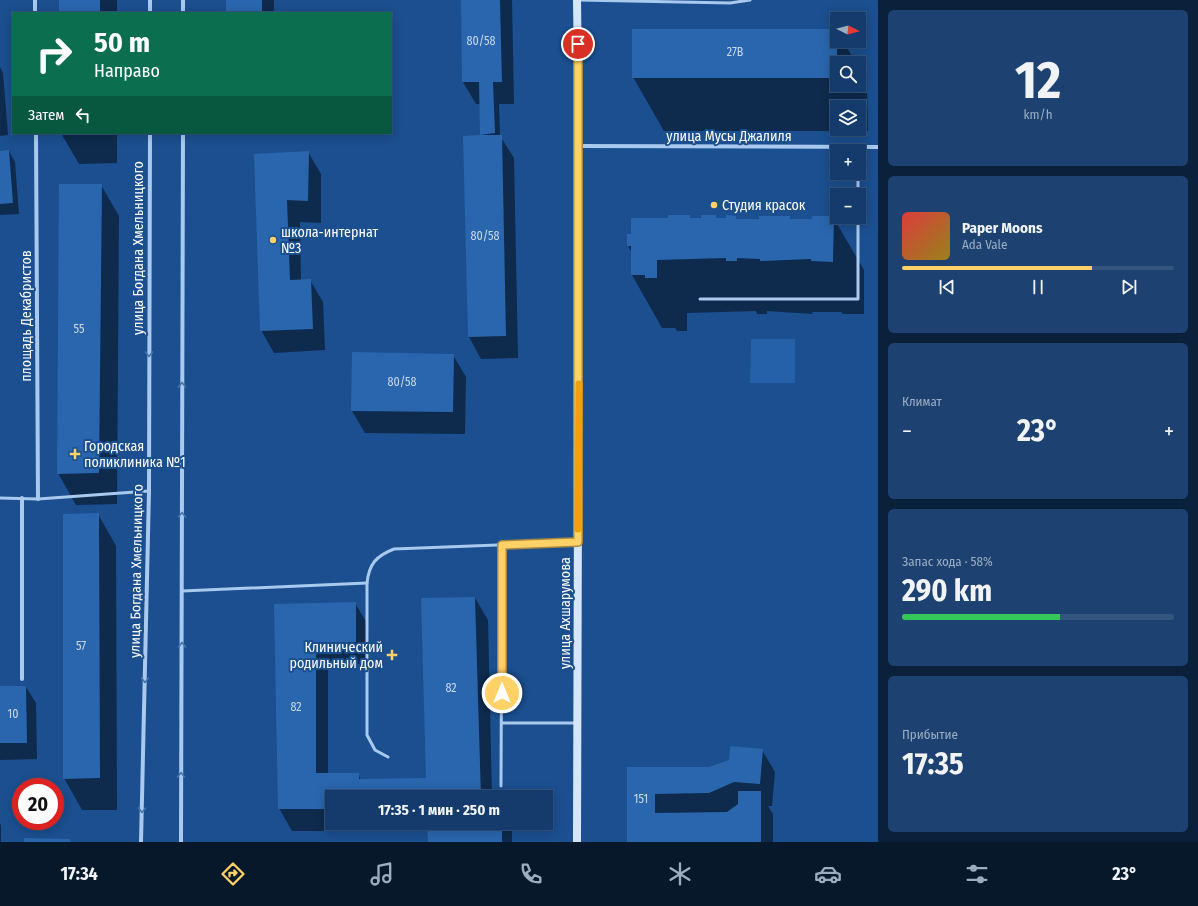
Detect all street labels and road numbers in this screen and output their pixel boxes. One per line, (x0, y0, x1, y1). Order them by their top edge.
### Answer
street label: улица Мусы Джалиля (666, 128, 792, 145)
street label: улица Богдана Хмельницкого (130, 161, 147, 335)
street label: площадь Декабристов (18, 250, 35, 382)
street label: улица Богдана Хмельницкого (126, 484, 147, 658)
street label: улица Ахшарумова (557, 557, 574, 669)

